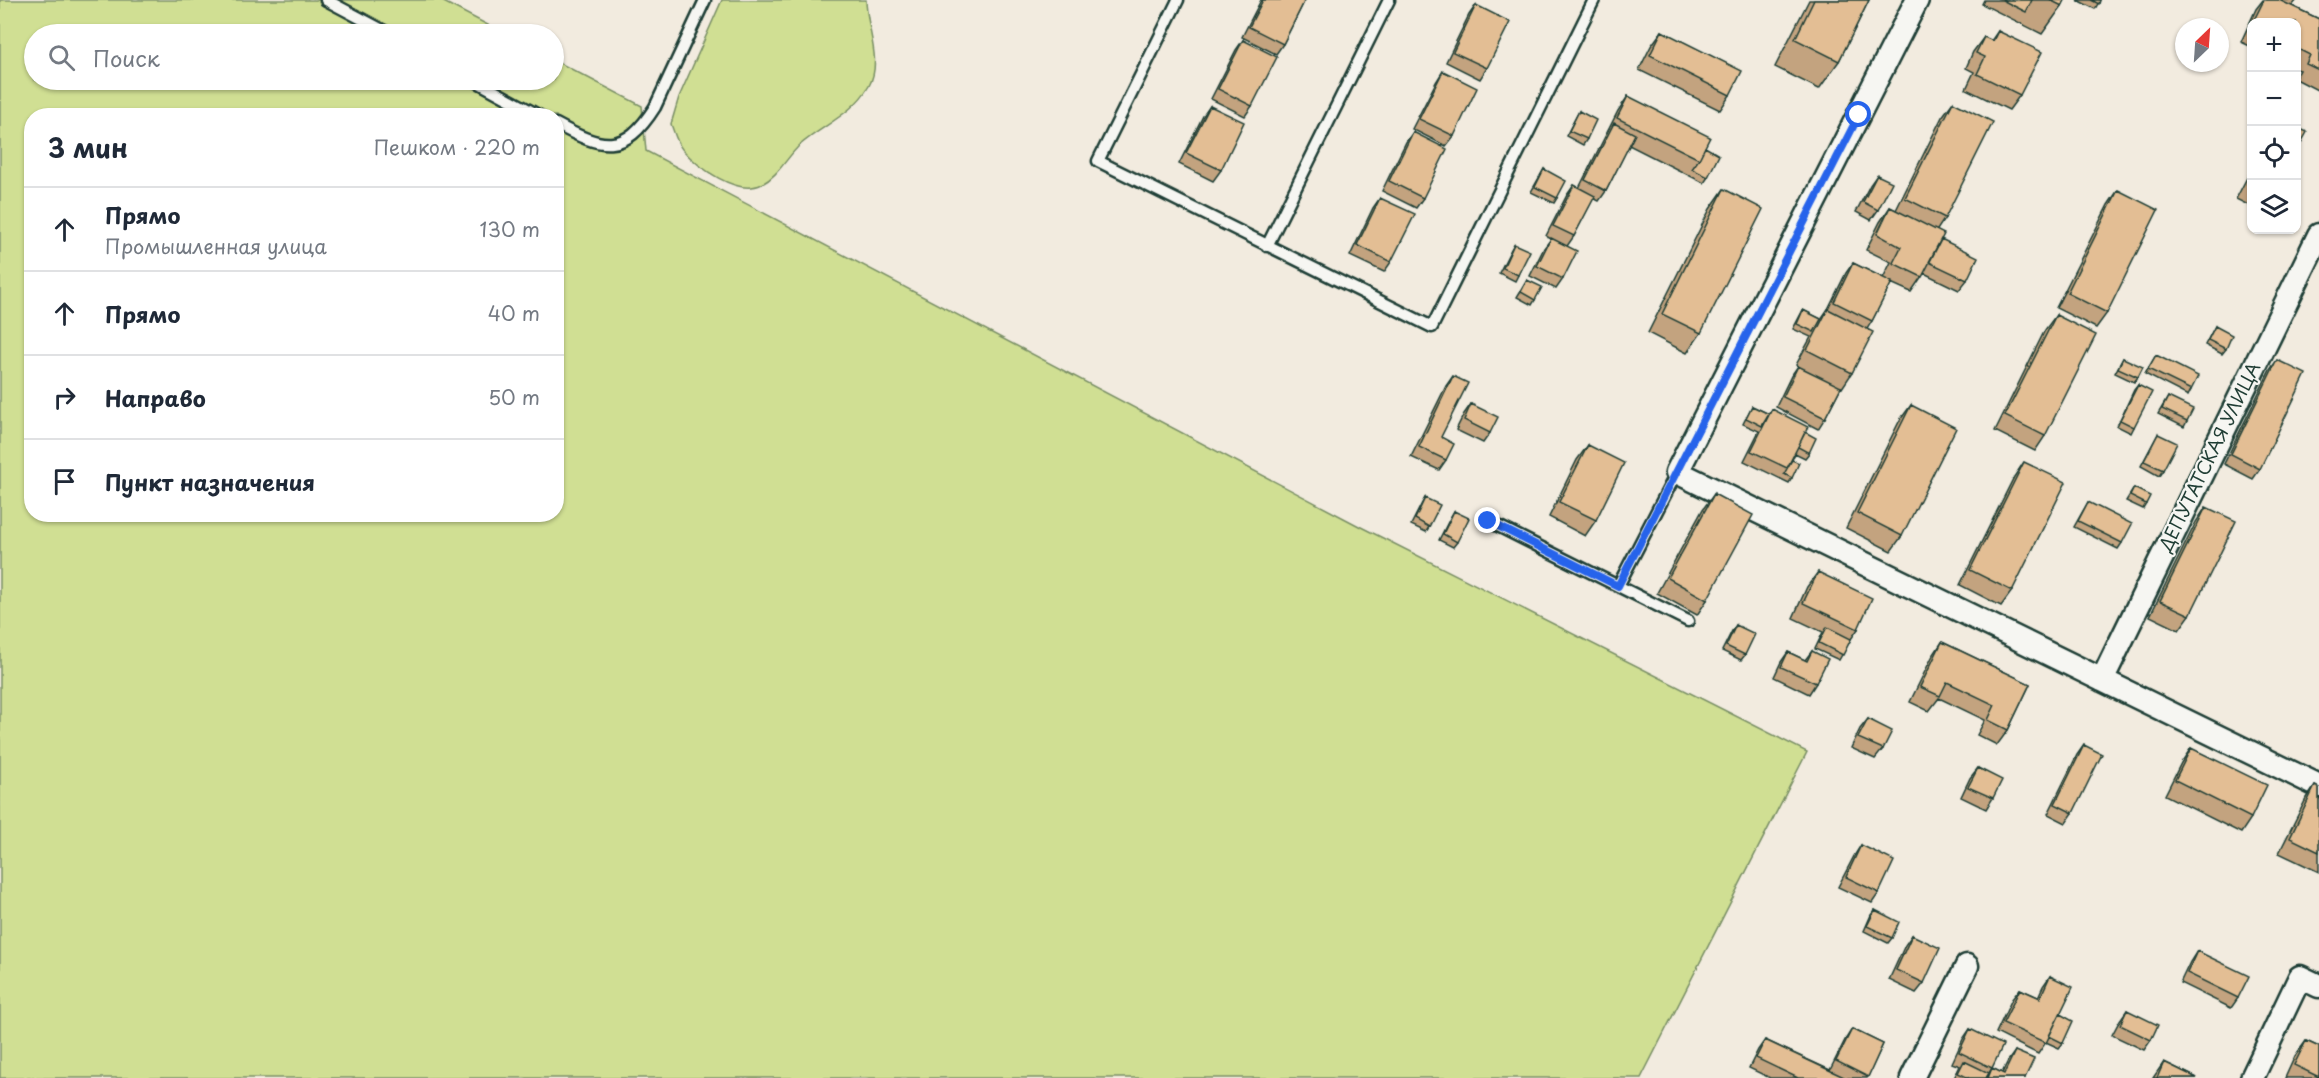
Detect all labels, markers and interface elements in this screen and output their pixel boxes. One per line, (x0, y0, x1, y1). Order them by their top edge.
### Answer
north arrow (2175, 18, 2229, 72)
map controls (2247, 18, 2301, 234)
button: + (2247, 18, 2301, 72)
search box (24, 24, 564, 90)
icon: search (45, 41, 78, 74)
text: Поиск (93, 41, 160, 74)
button: − (2247, 72, 2301, 126)
route start (1845, 101, 1871, 127)
button: locate (2247, 126, 2301, 180)
text: 3 мин (48, 128, 128, 167)
text: Пешком · 220 m (374, 132, 540, 162)
button: layers (2247, 180, 2301, 234)
text: Прямо (105, 198, 180, 231)
icon: ahead (48, 213, 81, 246)
text: 130 m (480, 214, 540, 244)
text: Промышленная улица (105, 231, 327, 261)
icon: ahead (48, 297, 81, 330)
text: Прямо (105, 297, 180, 330)
text: 40 m (488, 298, 540, 328)
street label: ДЕПУТАТСКАЯ УЛИЦА (2151, 357, 2266, 556)
icon: right (48, 381, 81, 414)
text: Направо (105, 381, 206, 414)
text: 50 m (488, 382, 540, 412)
icon: arrive (48, 465, 81, 498)
text: Пункт назначения (105, 465, 315, 498)
route end (1474, 507, 1500, 533)

